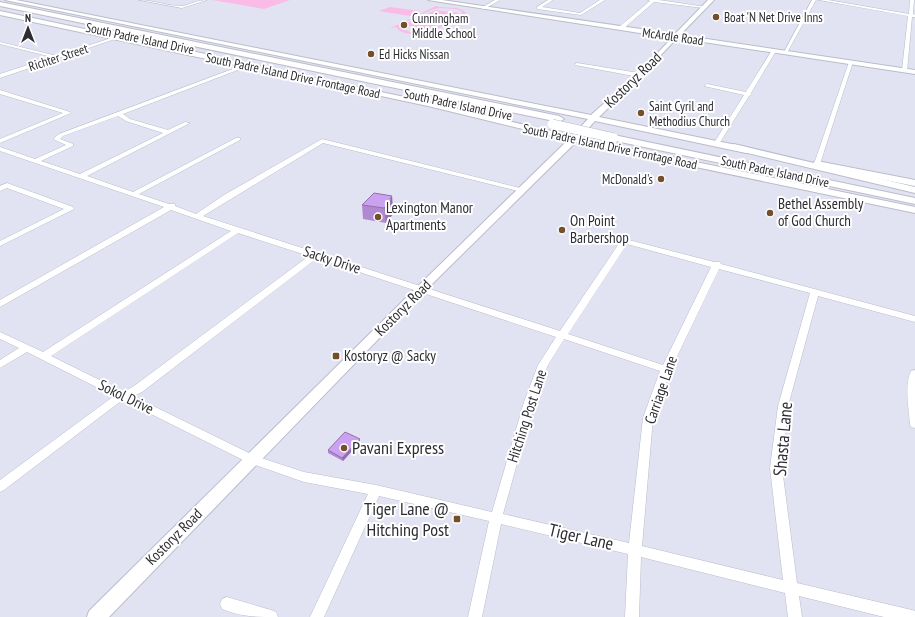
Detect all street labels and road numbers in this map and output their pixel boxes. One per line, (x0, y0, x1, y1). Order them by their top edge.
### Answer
street label: South Padre Island Drive (84, 19, 196, 58)
street label: McArdle Road (641, 24, 705, 49)
street label: Richter Street (26, 40, 90, 75)
street label: Kostoryz Road (600, 48, 665, 112)
street label: South Padre Island Drive Frontage Road (204, 49, 382, 102)
street label: South Padre Island Drive (402, 85, 514, 124)
street label: South Padre Island Drive Frontage Road (521, 120, 699, 173)
street label: South Padre Island Drive (719, 152, 831, 191)
street label: Sacky Drive (301, 241, 363, 278)
street label: Kostoryz Road (370, 275, 435, 340)
street label: Carriage Lane (640, 353, 681, 426)
street label: Hitching Post Lane (503, 367, 551, 465)
street label: Sokol Drive (96, 375, 157, 418)
street label: Shasta Lane (768, 401, 797, 477)
street label: Kostoryz Road (141, 504, 206, 569)
street label: Tiger Lane (547, 518, 616, 555)

